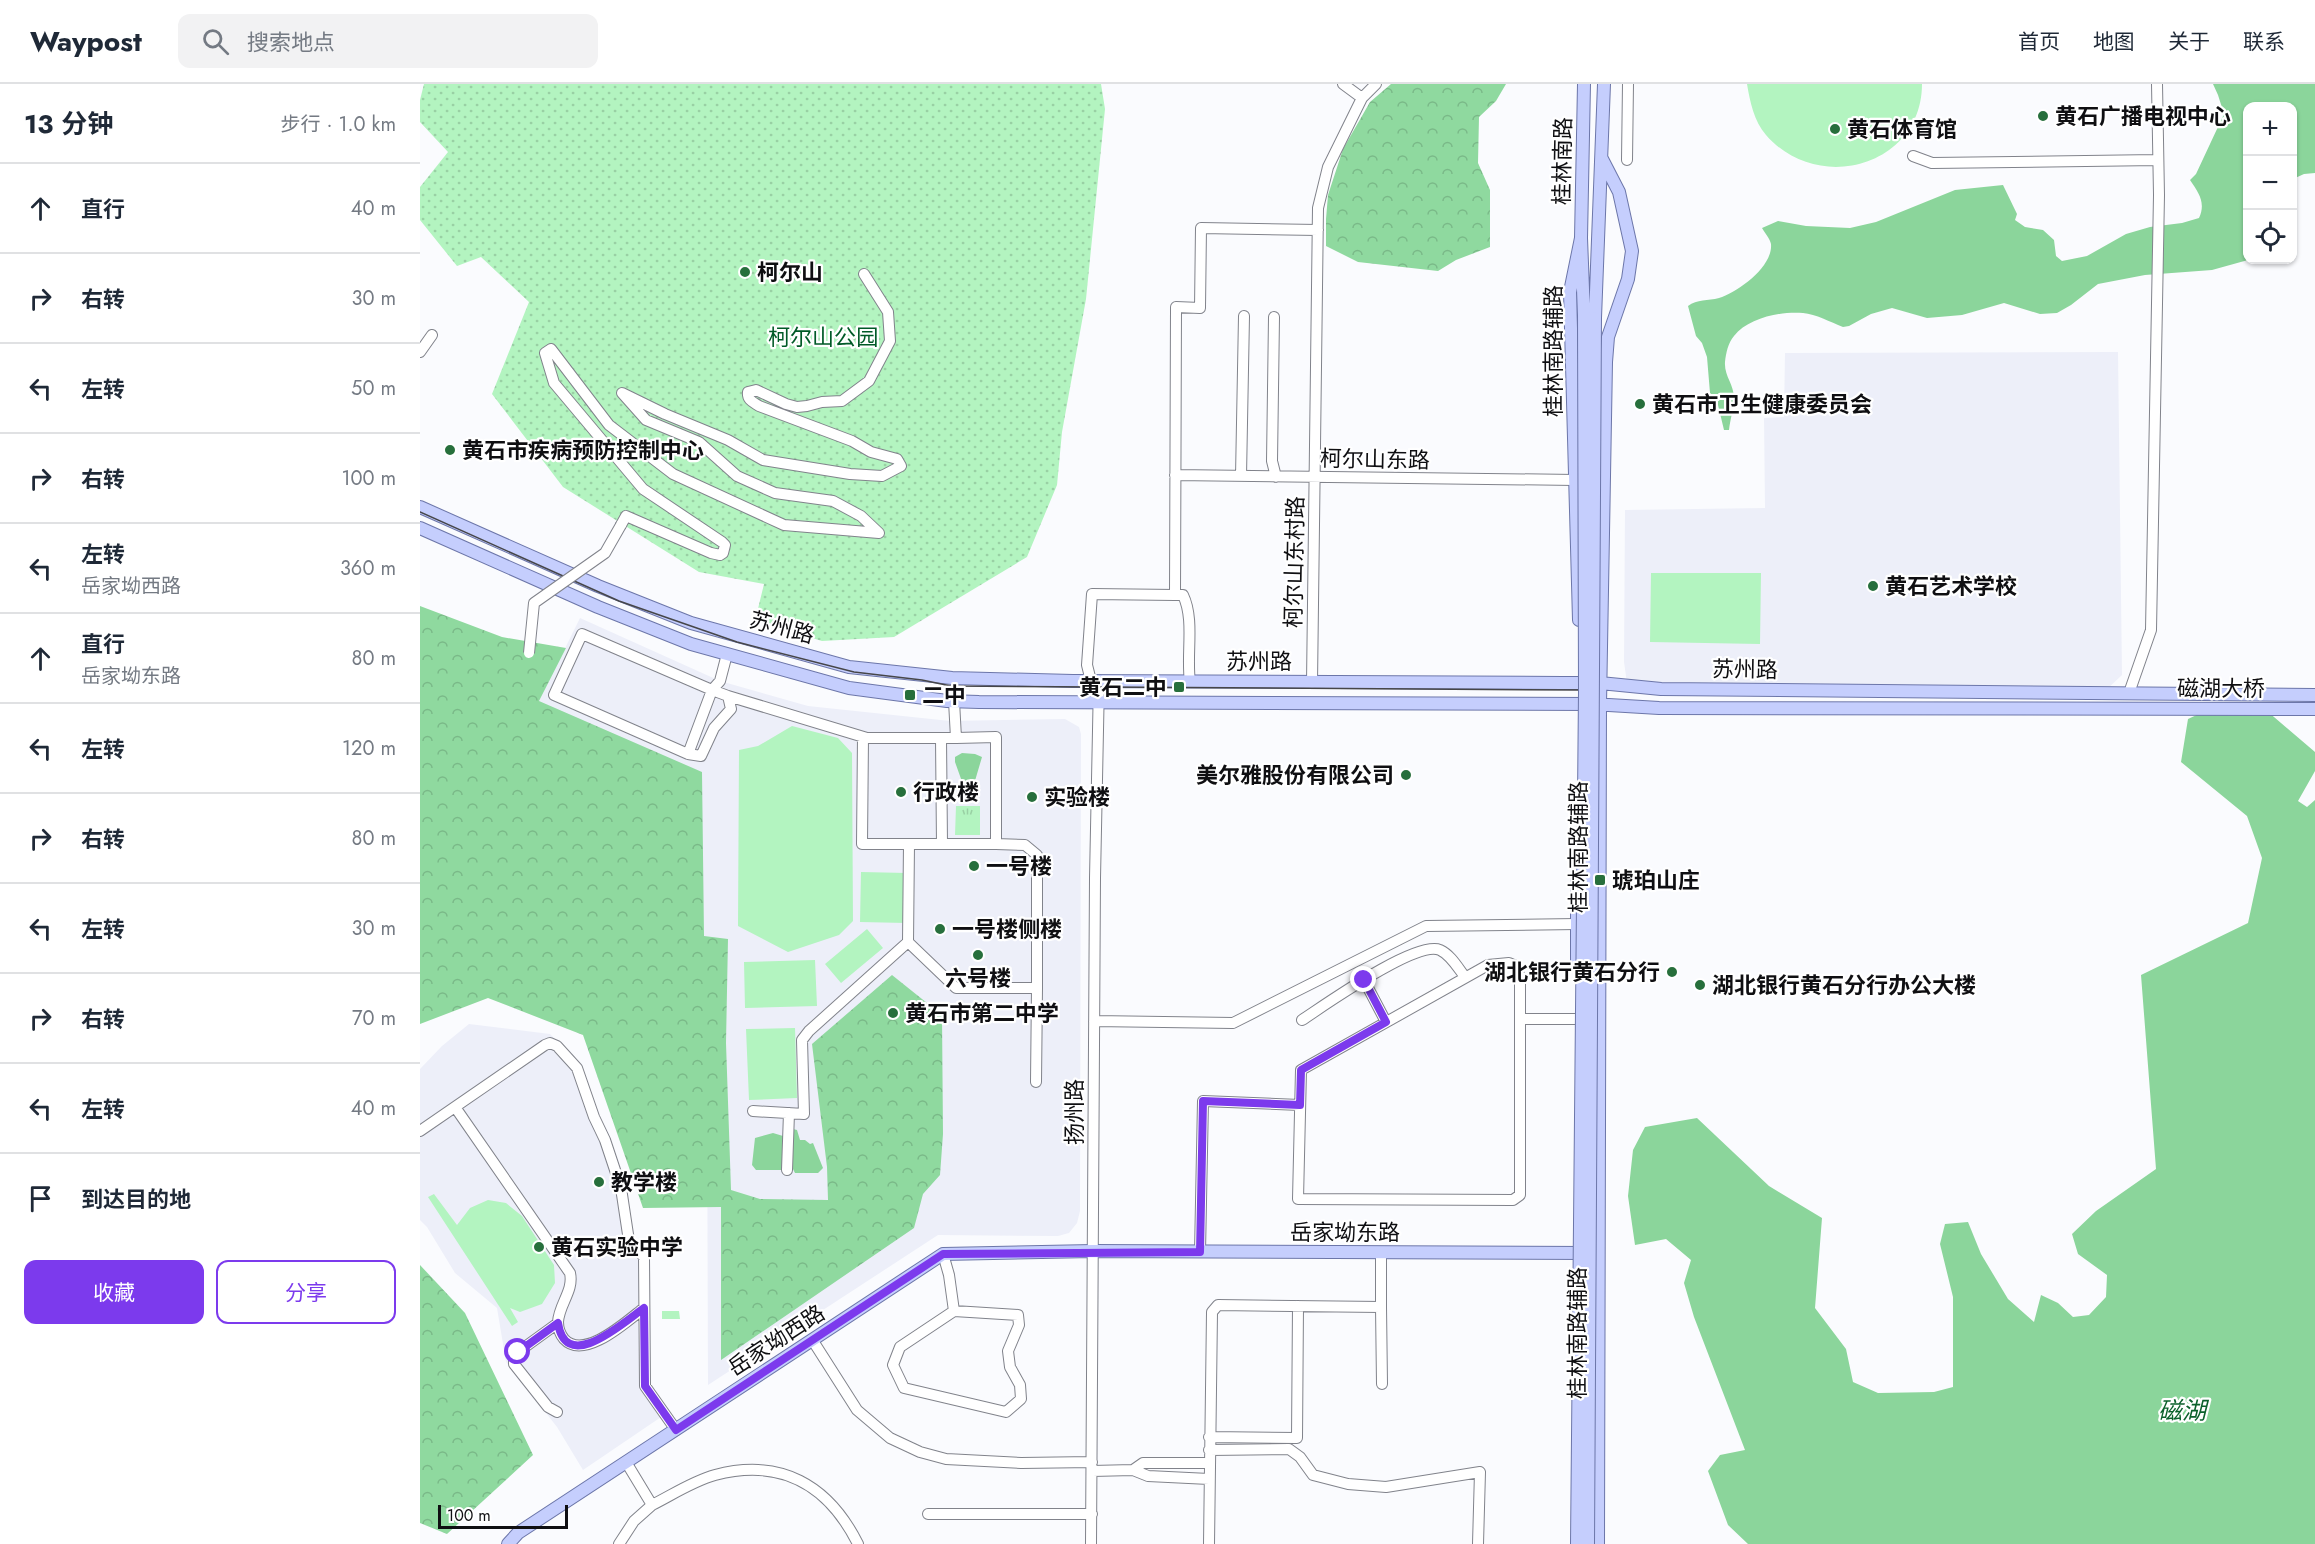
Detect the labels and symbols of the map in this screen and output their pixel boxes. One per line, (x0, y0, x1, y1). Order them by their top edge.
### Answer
place label: 黄石广播电视中心 (2055, 100, 2231, 132)
marker: 黄石广播电视中心 (2036, 109, 2050, 123)
place label: 黄石体育馆 (1847, 113, 1957, 145)
street label: 桂林南路 (1545, 117, 1579, 205)
marker: 黄石体育馆 (1828, 122, 1842, 136)
place label: 柯尔山 (757, 256, 823, 288)
marker: 柯尔山 (738, 265, 752, 279)
street label: 桂林南路辅路 (1537, 285, 1569, 417)
park label: 柯尔山公园 (768, 321, 878, 353)
place label: 黄石市卫生健康委员会 (1652, 388, 1872, 420)
marker: 黄石市卫生健康委员会 (1633, 397, 1647, 411)
place label: 黄石市疾病预防控制中心 (462, 434, 704, 466)
street label: 柯尔山东路 (1320, 442, 1430, 476)
marker: 黄石市疾病预防控制中心 (443, 443, 457, 457)
street label: 柯尔山东村路 (1277, 496, 1311, 628)
place label: 黄石艺术学校 (1885, 570, 2017, 602)
marker: 黄石艺术学校 (1866, 579, 1880, 593)
street label: 苏州路 (746, 603, 818, 651)
street label: 苏州路 (1226, 645, 1292, 677)
street label: 苏州路 (1712, 652, 1778, 686)
place label: 黄石二中 (1079, 671, 1167, 703)
street label: 磁湖大桥 (2177, 672, 2265, 704)
place label: 二中 (922, 679, 966, 711)
marker: 黄石二中 (1172, 680, 1186, 694)
marker: 二中 (903, 688, 917, 702)
place label: 美尔雅股份有限公司 (1196, 759, 1394, 791)
marker: 美尔雅股份有限公司 (1399, 768, 1413, 782)
place label: 行政楼 (913, 776, 979, 808)
place label: 实验楼 (1044, 781, 1110, 813)
street label: 桂林南路辅路 (1562, 781, 1594, 913)
marker: 行政楼 (894, 785, 908, 799)
marker: 实验楼 (1025, 790, 1039, 804)
place label: 一号楼 (986, 850, 1052, 882)
marker: 一号楼 (967, 859, 981, 873)
place label: 琥珀山庄 (1612, 864, 1700, 896)
marker: 琥珀山庄 (1593, 873, 1607, 887)
place label: 一号楼侧楼 (952, 913, 1062, 945)
marker: 一号楼侧楼 (933, 922, 947, 936)
marker: 六号楼 (971, 948, 985, 962)
place label: 湖北银行黄石分行 (1484, 956, 1660, 988)
place label: 六号楼 (945, 962, 1011, 994)
marker: 湖北银行黄石分行 (1665, 965, 1679, 979)
route end (1350, 966, 1376, 992)
place label: 湖北银行黄石分行办公大楼 (1712, 969, 1976, 1001)
marker: 湖北银行黄石分行办公大楼 (1693, 978, 1707, 992)
place label: 黄石市第二中学 (905, 997, 1059, 1029)
marker: 黄石市第二中学 (886, 1006, 900, 1020)
street label: 扬州路 (1058, 1079, 1090, 1145)
place label: 教学楼 (611, 1166, 677, 1198)
marker: 教学楼 (592, 1175, 606, 1189)
street label: 岳家坳东路 (1290, 1216, 1400, 1248)
place label: 黄石实验中学 (551, 1231, 683, 1263)
marker: 黄石实验中学 (532, 1240, 546, 1254)
street label: 桂林南路辅路 (1561, 1267, 1593, 1399)
street label: 岳家坳西路 (721, 1297, 831, 1383)
route start (504, 1338, 530, 1364)
water label: 磁湖 (2158, 1393, 2210, 1428)
scale bar (438, 1502, 568, 1530)

